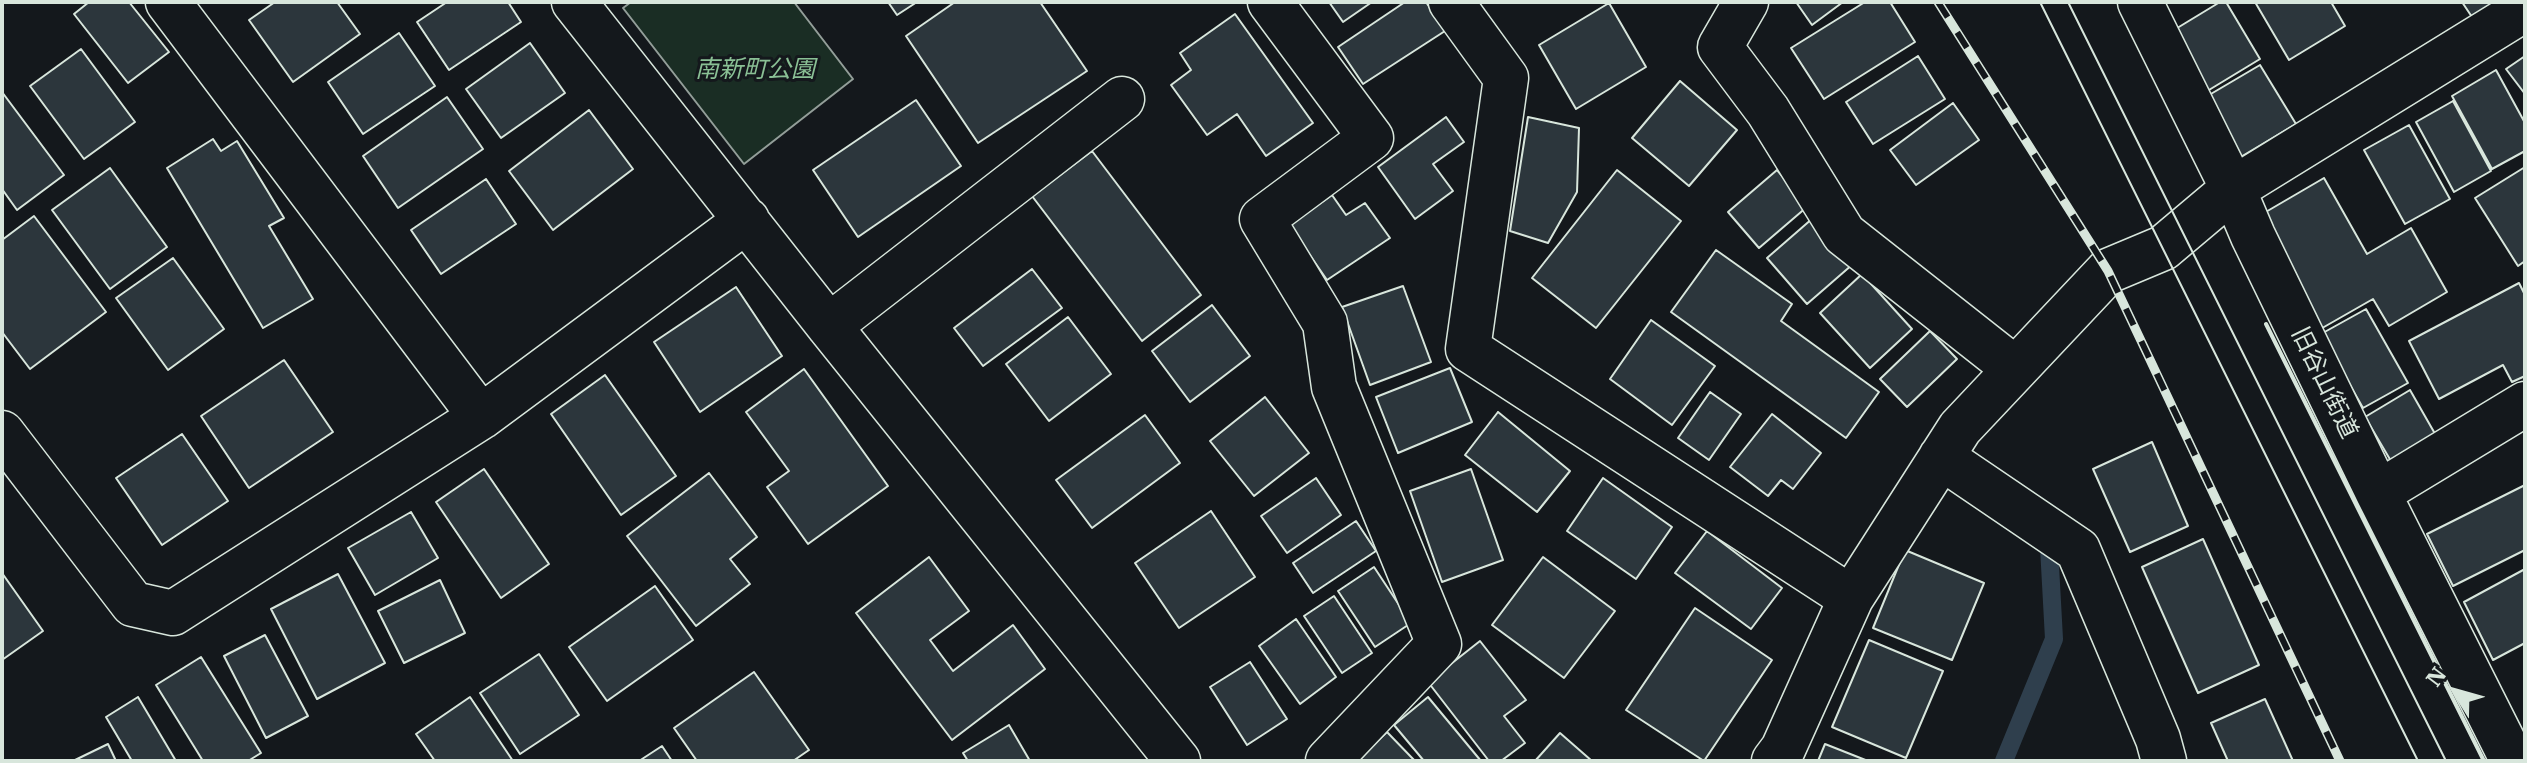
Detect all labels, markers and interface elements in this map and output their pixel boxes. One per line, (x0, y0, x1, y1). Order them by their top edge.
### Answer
park label: 南新町公園 (695, 56, 815, 84)
street label: 旧谷山街道 (2285, 323, 2363, 443)
north arrow (2415, 651, 2495, 731)
text: N (2419, 661, 2452, 692)

